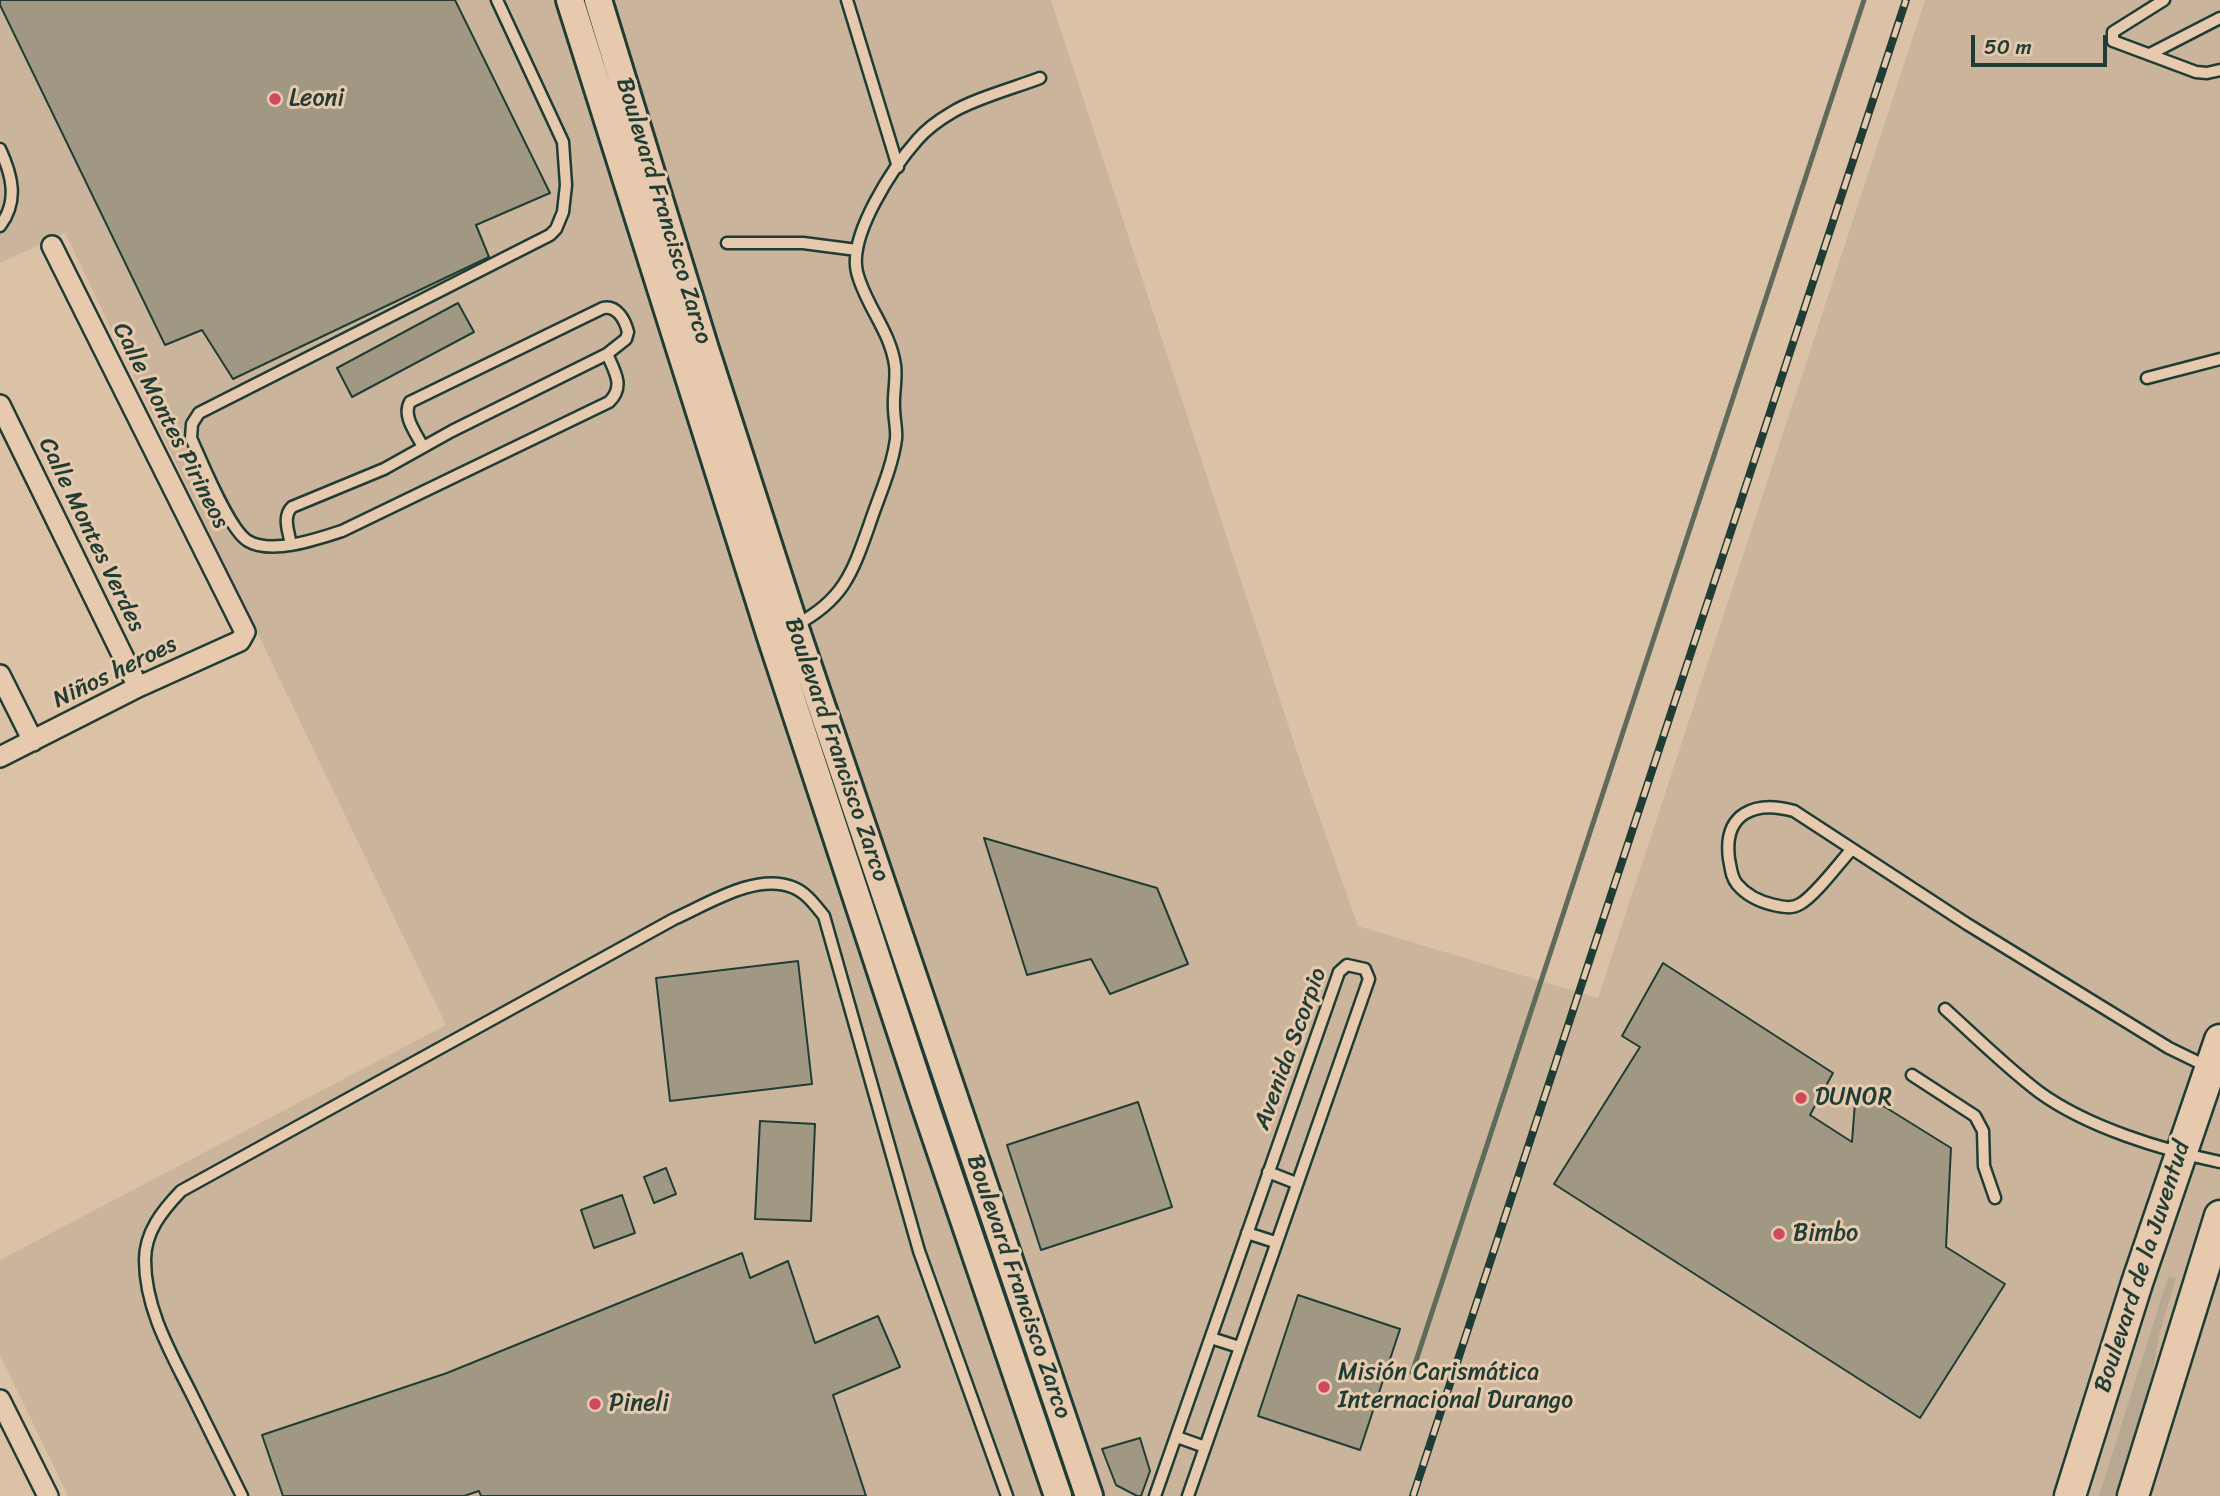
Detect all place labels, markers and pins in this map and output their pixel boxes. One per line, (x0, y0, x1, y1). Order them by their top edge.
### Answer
place label: Leoni (289, 85, 344, 113)
marker: Leoni (267, 91, 283, 107)
place label: DUNOR (1815, 1084, 1892, 1112)
marker: DUNOR (1793, 1090, 1809, 1106)
place label: Bimbo (1793, 1220, 1858, 1248)
marker: Bimbo (1771, 1226, 1787, 1242)
place label: Misión Carismática Internacional Durango (1338, 1359, 1573, 1415)
marker: Misión Carismática Internacional Durango (1316, 1379, 1332, 1395)
place label: Pineli (609, 1390, 669, 1418)
marker: Pineli (587, 1396, 603, 1412)

